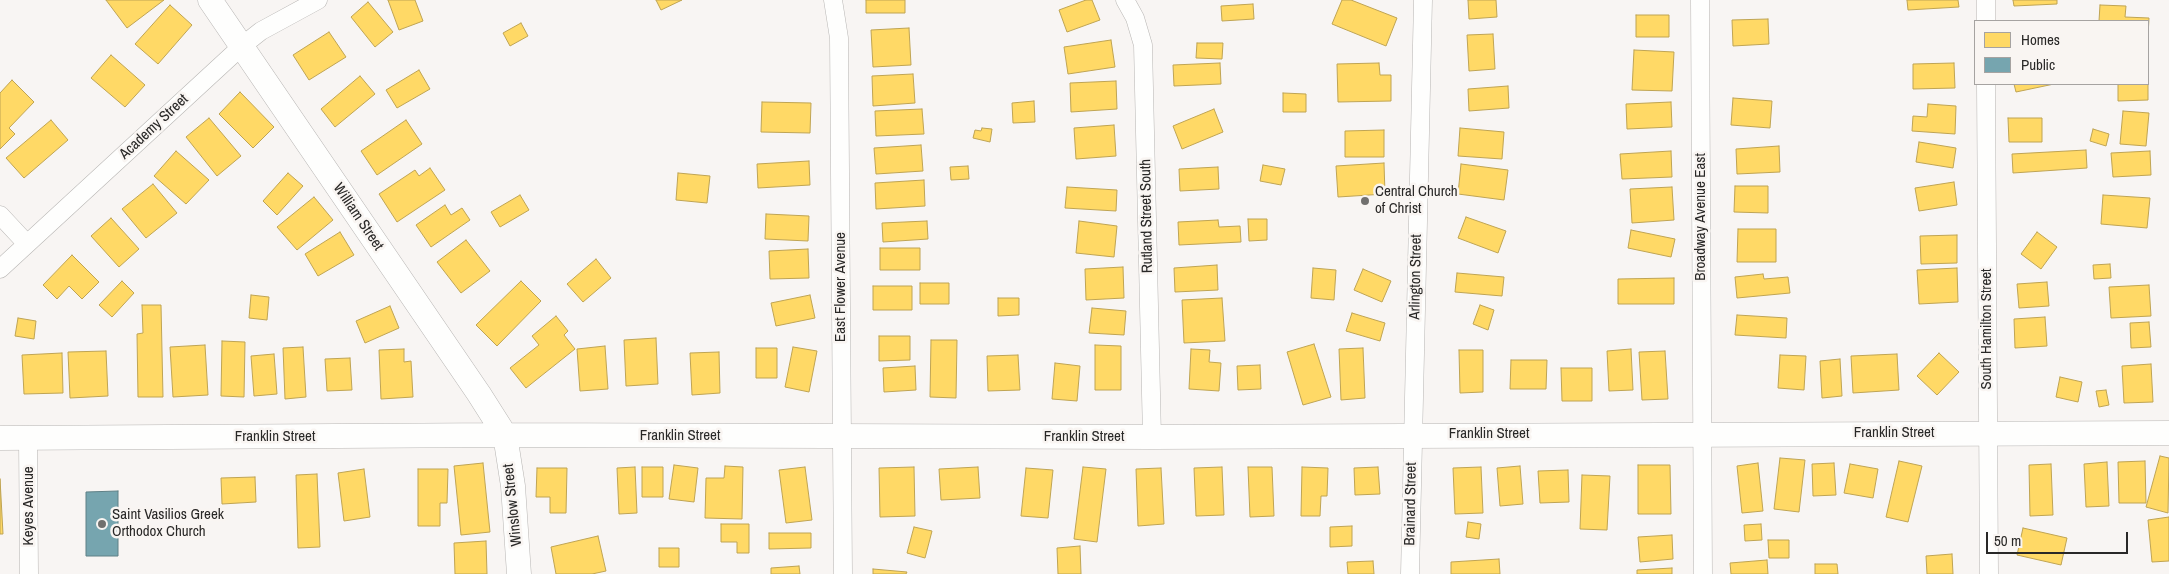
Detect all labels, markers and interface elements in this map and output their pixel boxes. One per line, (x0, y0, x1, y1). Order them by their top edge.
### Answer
legend (1974, 20, 2149, 85)
text: Homes (2021, 29, 2060, 50)
text: Public (2021, 54, 2055, 75)
street label: Academy Street (116, 91, 192, 163)
street label: Broadway Avenue East (1692, 153, 1710, 281)
street label: Rutland Street South (1137, 159, 1157, 273)
street label: William Street (329, 180, 387, 254)
place label: Central Church of Christ (1375, 183, 1458, 218)
marker: Central Church of Christ (1359, 195, 1371, 207)
street label: East Flower Avenue (832, 232, 850, 342)
street label: Arlington Street (1406, 234, 1426, 320)
street label: South Hamilton Street (1978, 268, 1996, 390)
street label: Franklin Street (1854, 424, 1934, 442)
street label: Franklin Street (1449, 425, 1529, 443)
street label: Franklin Street (640, 427, 720, 445)
street label: Franklin Street (235, 428, 315, 446)
street label: Franklin Street (1044, 428, 1124, 446)
street label: Brainard Street (1401, 462, 1421, 546)
street label: Winslow Street (500, 463, 526, 547)
street label: Keyes Avenue (20, 466, 38, 546)
place label: Saint Vasilios Greek Orthodox Church (112, 506, 224, 541)
marker: Saint Vasilios Greek Orthodox Church (96, 518, 108, 530)
scale bar (1989, 522, 2132, 554)
text: 50 m (1994, 530, 2021, 551)

